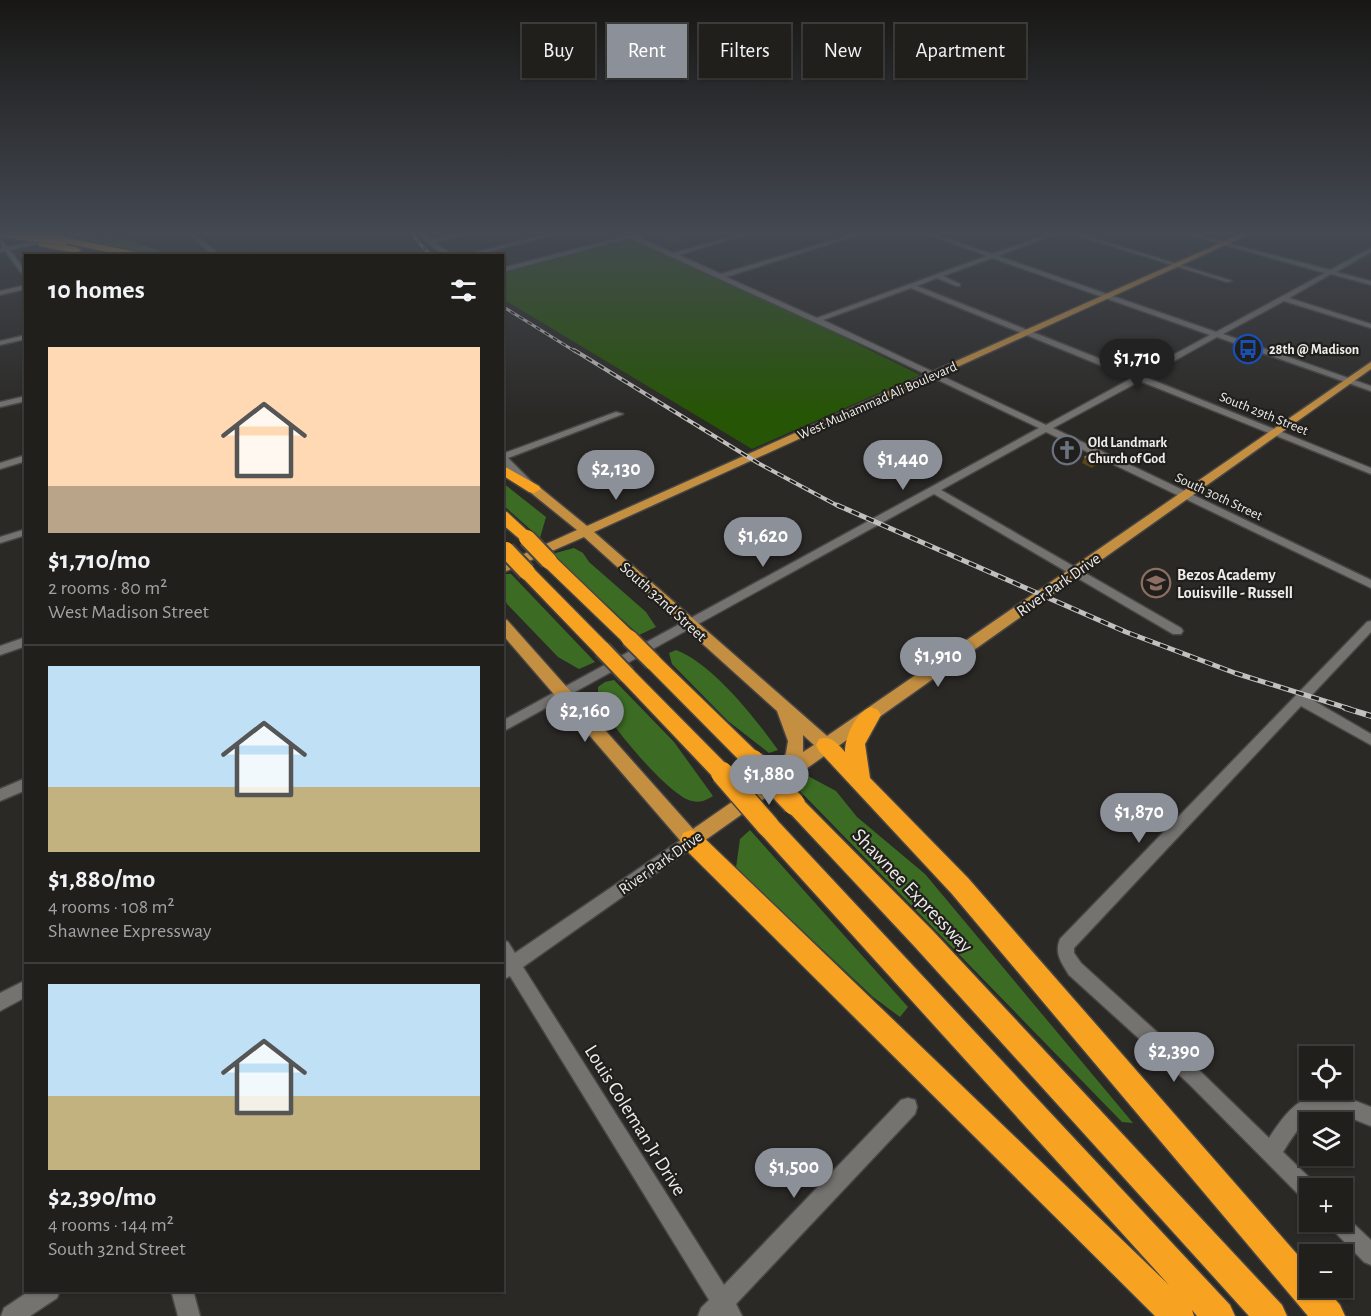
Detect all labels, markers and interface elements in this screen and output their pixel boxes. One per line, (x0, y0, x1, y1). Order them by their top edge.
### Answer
chip: Buy (522, 24, 595, 78)
chip: Rent (607, 24, 687, 78)
chip: Filters (699, 24, 791, 78)
chip: New (803, 24, 883, 78)
chip: Apartment (895, 24, 1026, 78)
icon: filters (447, 274, 480, 307)
text: 10 homes (48, 277, 145, 303)
bus stop icon: 28th @ Madison (1232, 333, 1264, 365)
pin: $1,710 (1088, 339, 1186, 390)
place label: 28th @ Madison (1269, 343, 1359, 357)
text: $1,710 (1113, 348, 1161, 368)
street label: West Muhammad Ali Boulevard (796, 359, 959, 442)
icon: home (210, 386, 318, 494)
street label: South 29th Street (1217, 390, 1310, 438)
church icon: Old Landmark Church of God (1051, 434, 1083, 466)
place label: Old Landmark Church of God (1088, 436, 1167, 466)
pin: $1,440 (854, 440, 952, 491)
text: $1,440 (877, 449, 929, 469)
pin: $2,130 (567, 450, 665, 501)
text: $2,130 (591, 459, 641, 479)
street label: South 30th Street (1173, 471, 1265, 523)
pin: $1,620 (714, 517, 812, 568)
text: $1,620 (738, 526, 788, 546)
text: $1,710/mo (48, 547, 150, 573)
street label: River Park Drive (1014, 550, 1103, 619)
street label: South 32nd Street (617, 559, 710, 645)
school or university icon: Bezos Academy Louisville - Russell (1140, 567, 1172, 599)
place label: Bezos Academy Louisville - Russell (1177, 567, 1293, 601)
text: 2 rooms · 80 m² (48, 578, 167, 598)
text: West Madison Street (48, 602, 209, 622)
pin: $1,910 (889, 637, 987, 688)
text: $1,910 (914, 646, 962, 666)
pin: $2,160 (536, 692, 634, 743)
text: $2,160 (560, 701, 610, 721)
icon: home (210, 705, 318, 813)
pin: $1,880 (720, 755, 818, 806)
text: $1,880 (744, 764, 794, 784)
pin: $1,870 (1090, 793, 1188, 844)
text: $1,870 (1114, 802, 1164, 822)
street label: Shawnee Expressway (848, 825, 977, 957)
street label: River Park Drive (616, 828, 705, 897)
text: $1,880/mo (48, 866, 155, 892)
text: 4 rooms · 108 m² (48, 897, 175, 917)
text: Shawnee Expressway (48, 921, 212, 941)
icon: home (210, 1023, 318, 1131)
pin: $2,390 (1125, 1032, 1223, 1083)
text: $2,390 (1148, 1041, 1200, 1061)
street label: Louis Coleman Jr Drive (581, 1042, 690, 1199)
map controls (1299, 1046, 1353, 1298)
button: locate (1299, 1046, 1353, 1100)
button: layers (1299, 1112, 1353, 1166)
pin: $1,500 (745, 1148, 843, 1199)
text: $1,500 (769, 1157, 819, 1177)
button: + (1299, 1178, 1353, 1232)
text: $2,390/mo (48, 1184, 156, 1210)
text: 4 rooms · 144 m² (48, 1215, 174, 1235)
text: South 32nd Street (48, 1239, 186, 1259)
button: − (1299, 1244, 1353, 1298)

